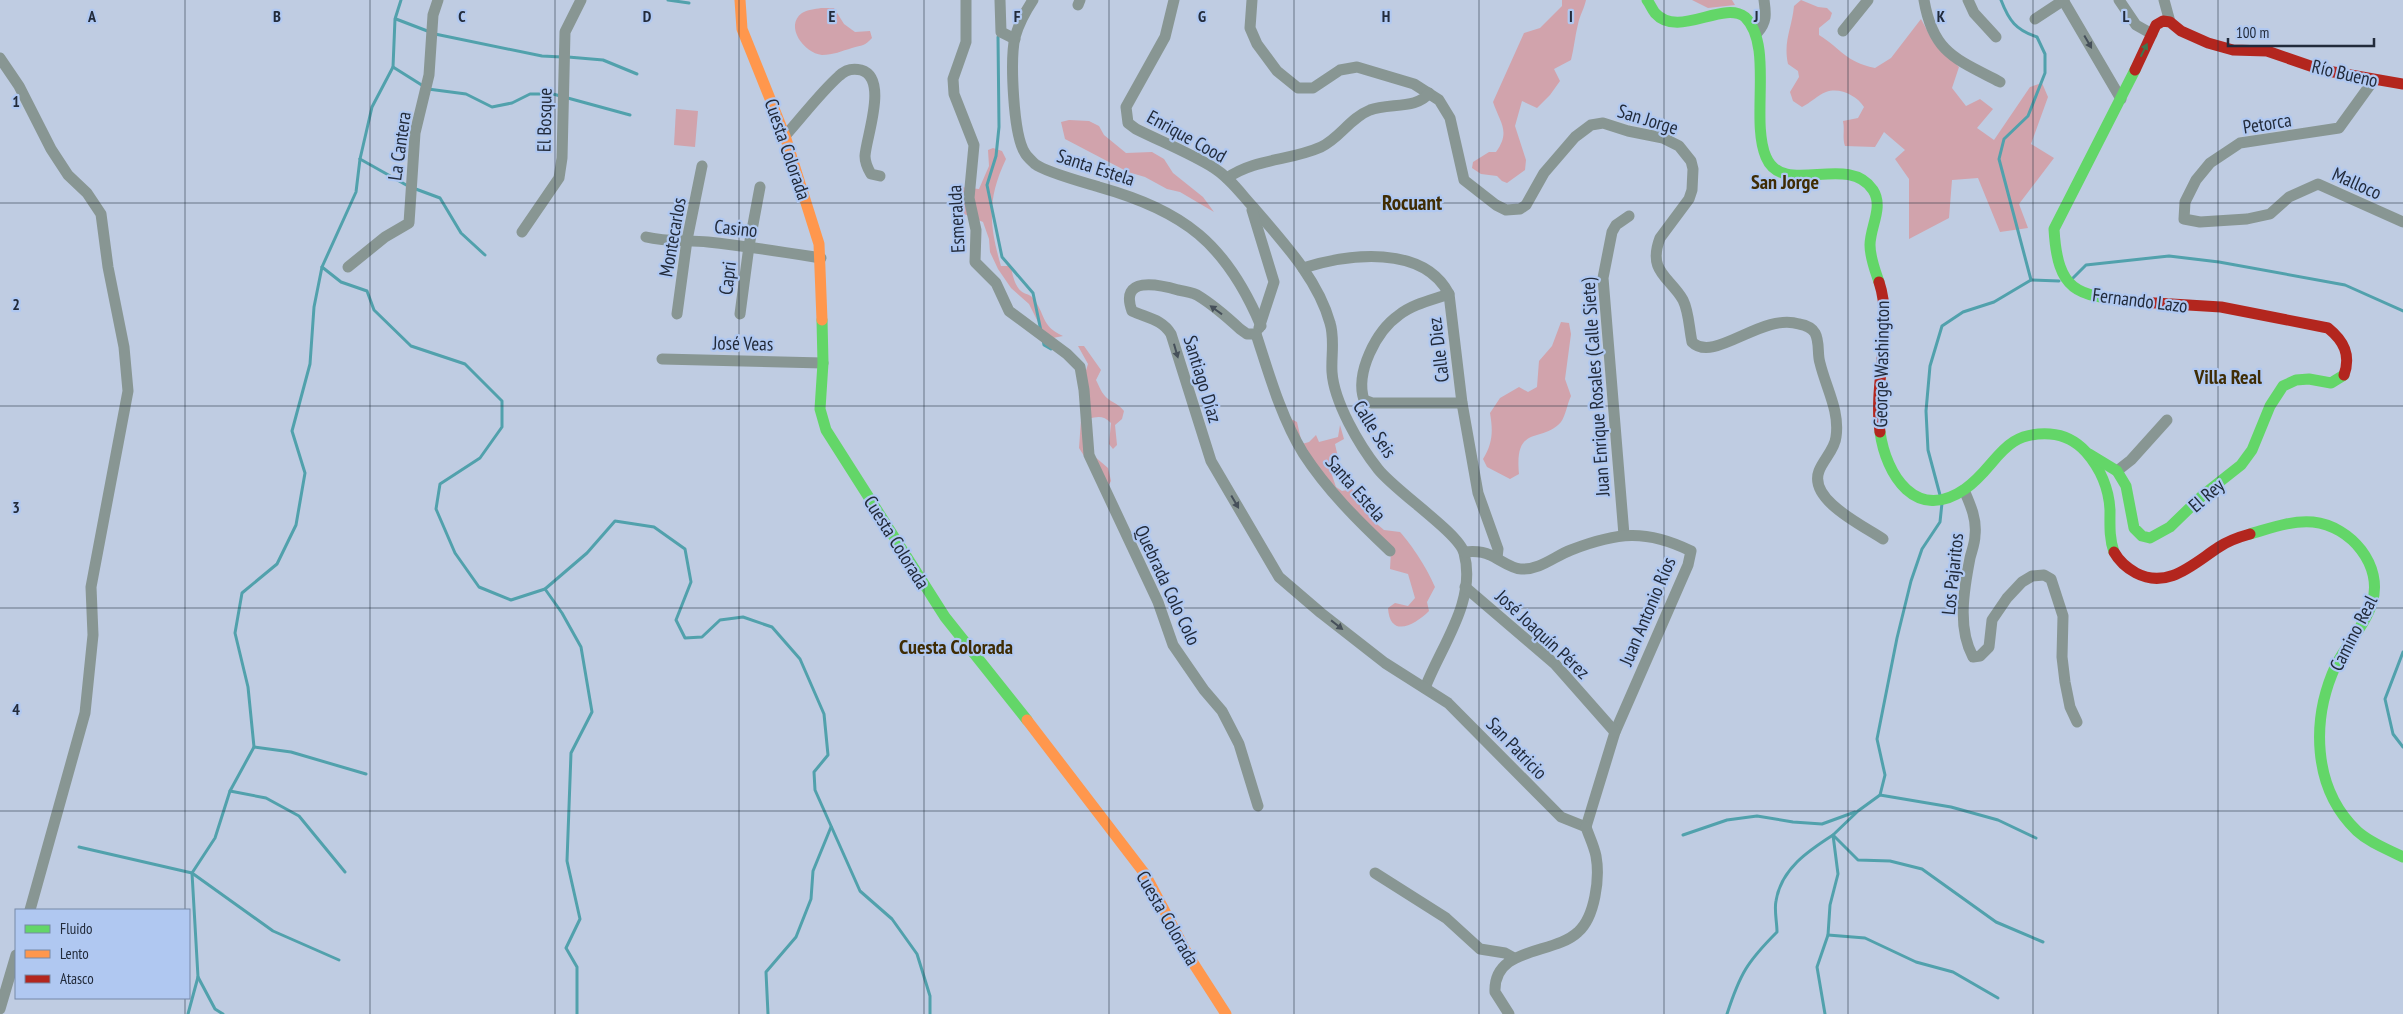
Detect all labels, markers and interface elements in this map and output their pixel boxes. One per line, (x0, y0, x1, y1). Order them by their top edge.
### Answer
text: A (87, 6, 97, 26)
text: B (273, 6, 281, 26)
text: C (458, 6, 466, 26)
text: D (643, 6, 652, 26)
text: E (829, 6, 836, 26)
text: F (1014, 6, 1021, 26)
text: G (1198, 6, 1206, 26)
text: H (1382, 6, 1390, 26)
text: I (1569, 6, 1573, 26)
text: J (1753, 6, 1758, 26)
text: K (1937, 6, 1946, 26)
text: L (2123, 6, 2130, 26)
scale bar (2228, 15, 2374, 47)
text: 100 m (2236, 23, 2269, 42)
one-way arrow (2083, 36, 2092, 49)
one-way arrow (2140, 43, 2148, 58)
street label: Río Bueno (2310, 54, 2380, 92)
street label: El Bosque (531, 87, 557, 152)
text: 1 (12, 91, 20, 111)
street label: Cuesta Colorada (759, 95, 817, 203)
street label: San Jorge (1615, 98, 1681, 140)
street label: Enrique Cood (1143, 104, 1231, 168)
street label: Petorca (2241, 107, 2293, 139)
street label: La Cantera (382, 110, 416, 182)
street label: Santa Estela (1054, 143, 1138, 191)
street label: Malloco (2329, 162, 2385, 204)
district label: San Jorge (1751, 169, 1819, 195)
street label: Esmeralda (942, 184, 970, 254)
district label: Rocuant (1382, 189, 1442, 216)
street label: Montecarlos (653, 195, 691, 279)
street label: Casino (713, 214, 759, 242)
street label: Capri (713, 260, 741, 296)
street label: Juan Enrique Rosales (Calle Siete) (1575, 276, 1615, 498)
street label: Fernando Lazo (2091, 282, 2189, 318)
text: 2 (12, 294, 20, 314)
street label: George Washington (1868, 300, 1894, 428)
one-way arrow (1210, 304, 1223, 315)
street label: Calle Diez (1422, 316, 1454, 384)
street label: José Veas (712, 330, 773, 356)
street label: Santiago Díaz (1178, 332, 1228, 426)
one-way arrow (1173, 344, 1181, 359)
district label: Villa Real (2193, 364, 2262, 390)
street label: Calle Seis (1348, 396, 1402, 462)
street label: Santa Estela (1321, 450, 1391, 526)
street label: El Rey (2183, 472, 2229, 517)
street label: Cuesta Colorada (859, 491, 935, 593)
one-way arrow (1230, 495, 1239, 509)
text: 3 (12, 497, 20, 517)
street label: Quebrada Colo Colo (1130, 521, 1206, 649)
street label: Los Pajaritos (1936, 532, 1968, 616)
street label: Juan Antonio Ríos (1613, 553, 1681, 670)
street label: José Joaquín Pérez (1490, 584, 1595, 684)
street label: Camino Real (2324, 591, 2382, 675)
one-way arrow (1330, 620, 1343, 631)
district label: Cuesta Colorada (899, 634, 1013, 660)
text: 4 (12, 699, 20, 719)
street label: San Patricio (1481, 712, 1553, 784)
street label: Cuesta Colorada (1131, 866, 1205, 970)
legend (15, 909, 190, 999)
text: Fluido (60, 919, 92, 938)
text: Lento (60, 944, 89, 963)
text: Atasco (60, 969, 94, 988)

